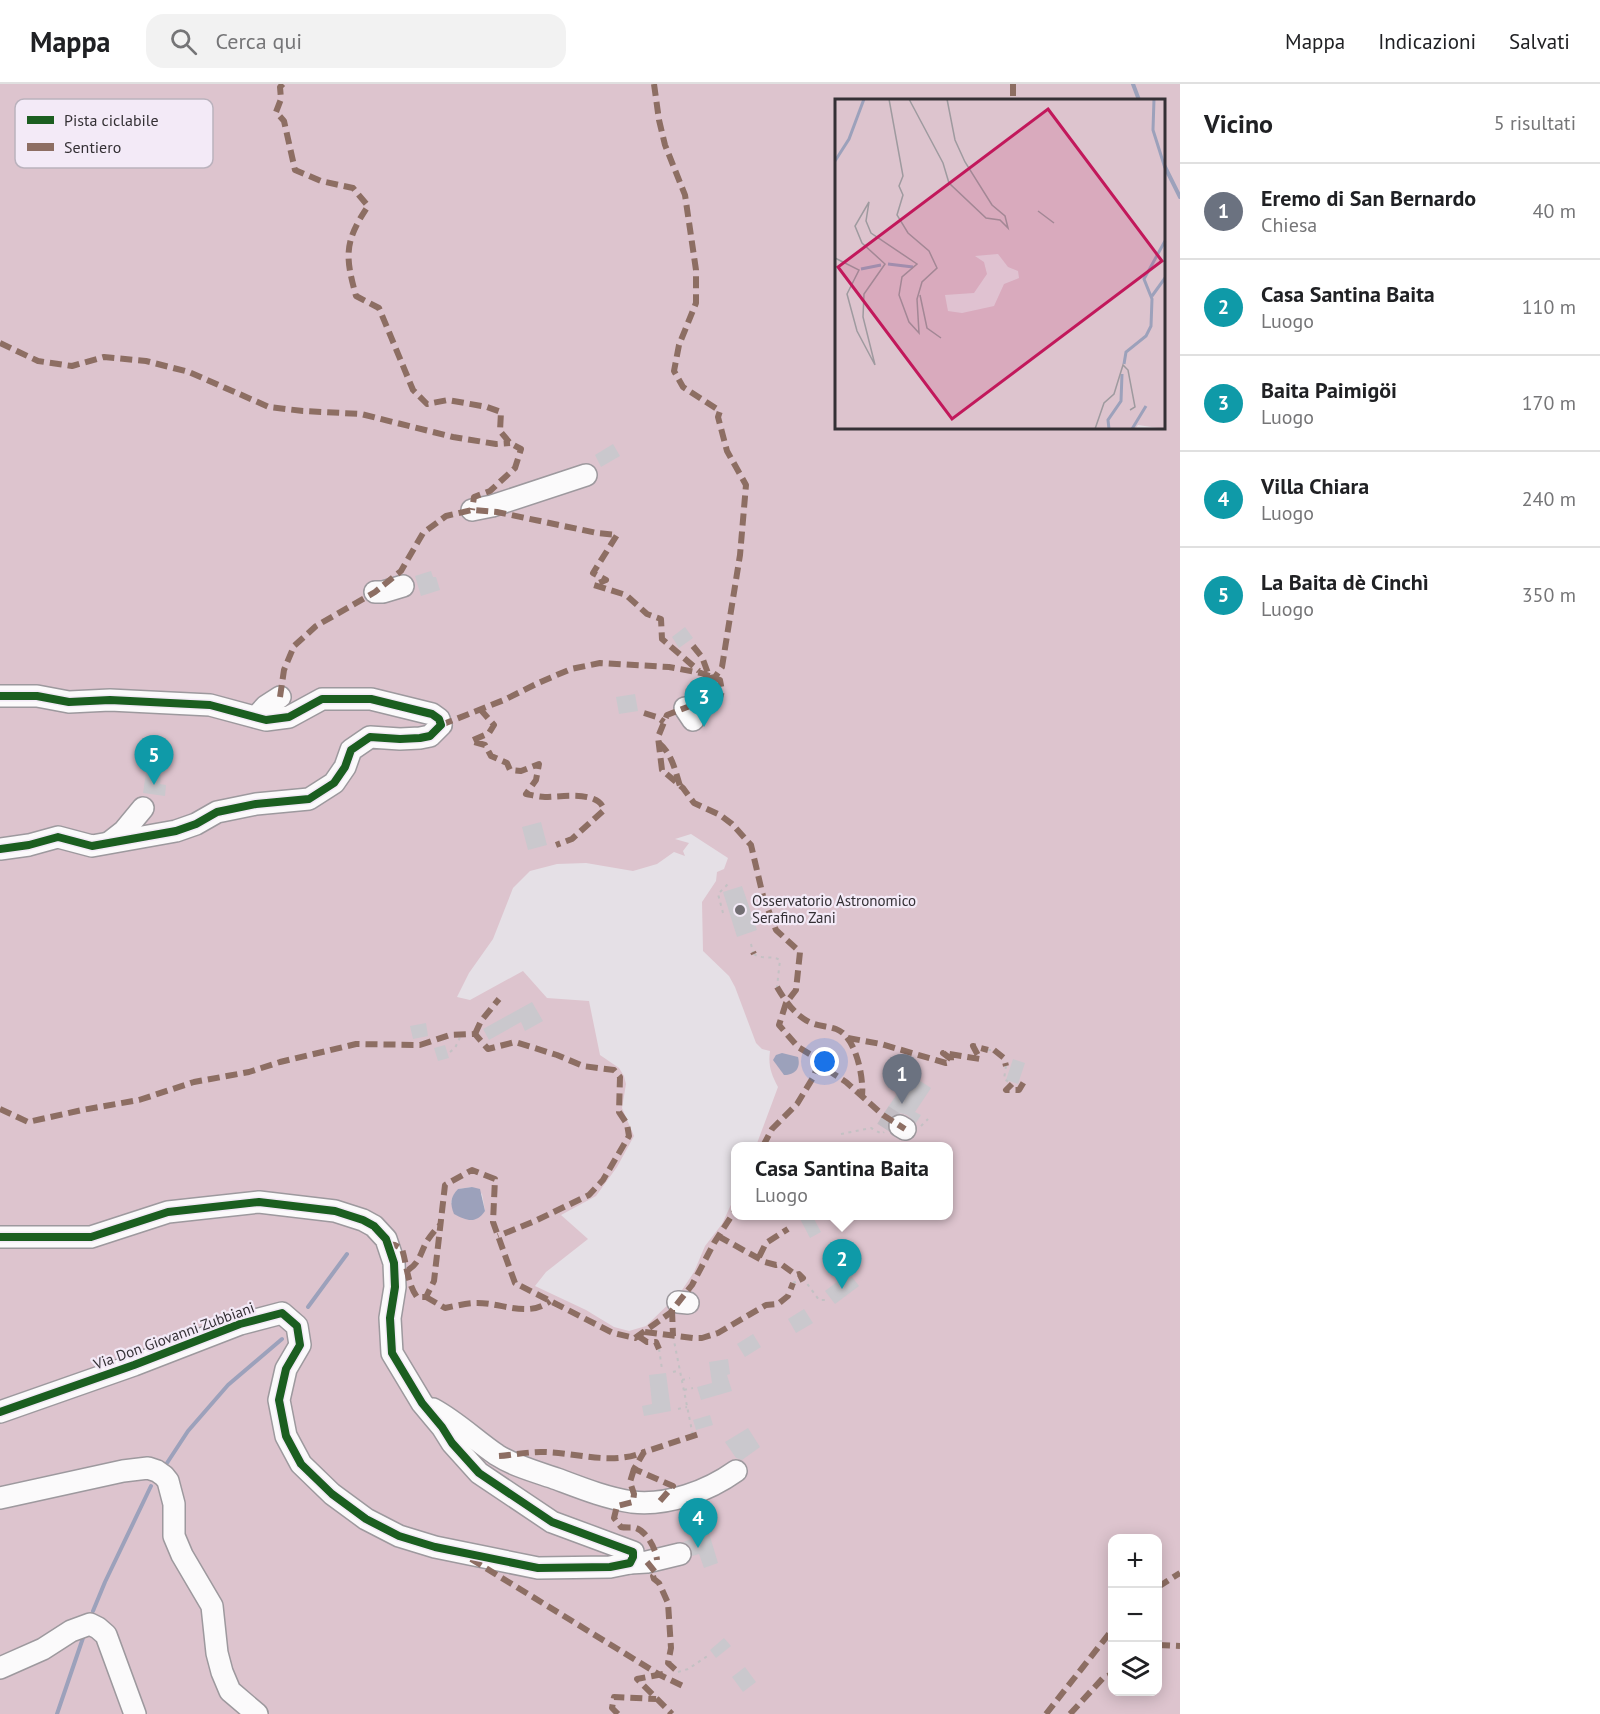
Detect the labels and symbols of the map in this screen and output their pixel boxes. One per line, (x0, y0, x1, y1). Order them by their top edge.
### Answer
legend (15, 99, 213, 168)
inset map (835, 99, 1165, 429)
text: Pista ciclabile (64, 110, 159, 130)
text: Sentiero (64, 137, 121, 157)
pin: 3 (684, 678, 724, 727)
pin: 5 (134, 736, 174, 785)
place label: Osservatorio Astronomico Serafino Zani (752, 891, 916, 927)
marker: Osservatorio Astronomico Serafino Zani (733, 903, 747, 917)
your location (810, 1047, 839, 1076)
pin: 1 (882, 1054, 922, 1104)
pin: 2 (822, 1240, 862, 1289)
street label: Via Don Giovanni Zubbiani (90, 1298, 257, 1374)
pin: 4 (678, 1498, 718, 1548)

